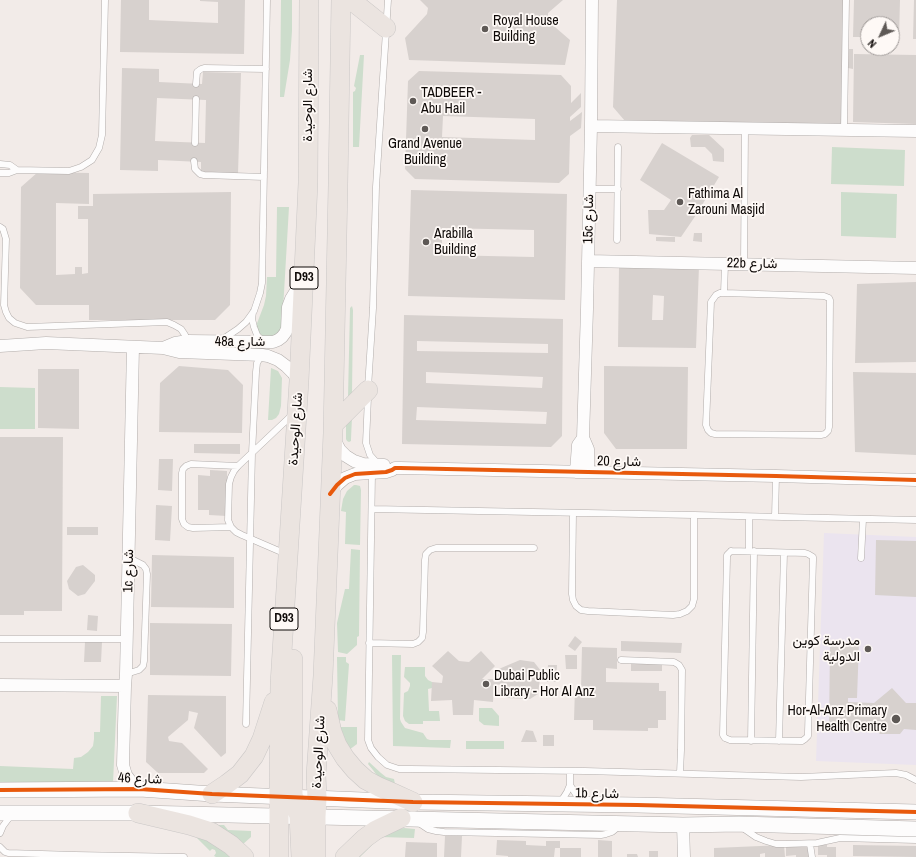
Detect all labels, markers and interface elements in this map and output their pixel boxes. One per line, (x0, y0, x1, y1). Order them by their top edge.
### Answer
place label: Royal House Building (493, 13, 559, 46)
north arrow (860, 16, 900, 56)
marker: Royal House Building (480, 24, 490, 34)
text: N (865, 36, 879, 51)
street label: شارع الوحيدة (300, 68, 316, 142)
place label: TADBEER - Abu Hail (421, 85, 481, 118)
marker: TADBEER - Abu Hail (408, 96, 418, 106)
marker: Grand Avenue Building (420, 124, 430, 134)
place label: Grand Avenue Building (388, 136, 462, 168)
place label: Fathima Al Zarouni Masjid (688, 186, 765, 218)
street label: 15c شارع (580, 194, 598, 244)
marker: Fathima Al Zarouni Masjid (675, 197, 685, 207)
place label: Arabilla Building (434, 226, 476, 258)
marker: Arabilla Building (421, 237, 431, 247)
street label: 22b شارع (727, 255, 777, 273)
road number: D93 (290, 267, 318, 289)
street label: 48a شارع (215, 334, 265, 350)
street label: شارع الوحيدة (285, 392, 307, 466)
street label: شارع 20 (597, 453, 641, 471)
street label: 1c شارع (120, 549, 138, 593)
road number: D93 (270, 608, 298, 630)
place label: مدرسة كوين الدولية (793, 633, 860, 666)
marker: مدرسة كوين الدولية (863, 644, 873, 654)
place label: Dubai Public Library - Hor Al Anz (494, 668, 595, 700)
marker: Dubai Public Library - Hor Al Anz (481, 679, 491, 689)
place label: Hor-Al-Anz Primary Health Centre (788, 703, 887, 736)
marker: Hor-Al-Anz Primary Health Centre (890, 713, 902, 725)
street label: شارع الوحيدة (309, 715, 329, 789)
street label: شارع 46 (118, 770, 162, 788)
street label: 1b شارع (575, 785, 619, 803)

